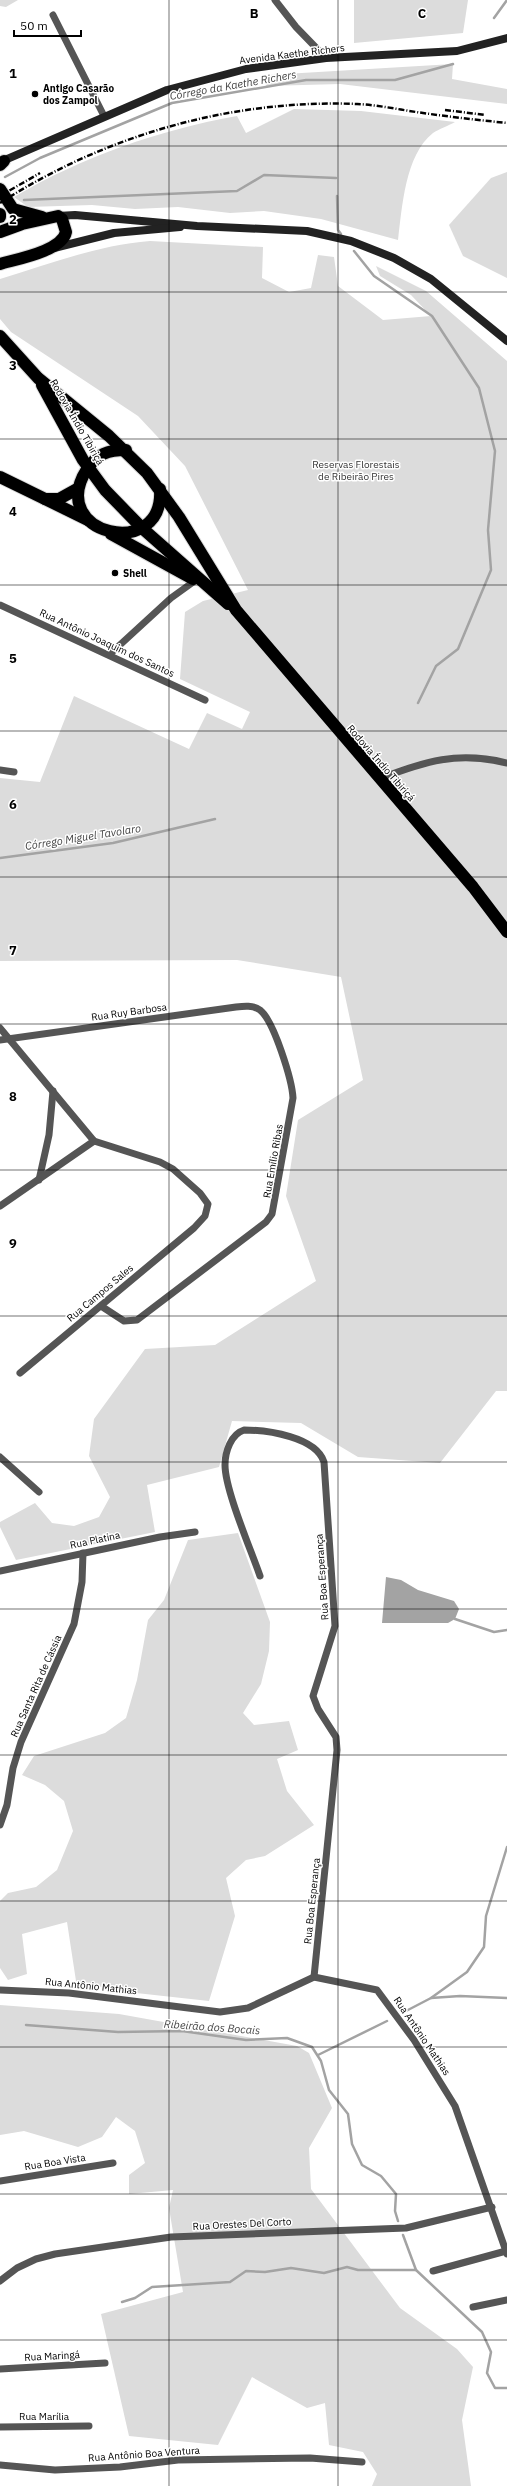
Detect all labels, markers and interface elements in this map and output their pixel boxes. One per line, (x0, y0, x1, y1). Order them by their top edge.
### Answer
text: B (250, 5, 259, 22)
text: C (418, 5, 427, 22)
scale bar (14, 12, 81, 38)
text: 50 m (20, 18, 48, 33)
street label: Avenida Kaethe Richers (239, 41, 345, 67)
text: 1 (9, 65, 17, 82)
water label: Córrego da Kaethe Richers (169, 67, 297, 103)
place label: Antigo Casarão dos Zampol (43, 82, 114, 107)
marker: Antigo Casarão dos Zampol (30, 89, 40, 99)
text: 2 (9, 211, 17, 228)
text: 3 (9, 357, 17, 374)
street label: Rodovia Índio Tibiriçá (47, 377, 107, 468)
park label: Reservas Florestais de Ribeirão Pires (312, 458, 400, 483)
text: 4 (9, 503, 17, 520)
place label: Shell (123, 567, 147, 580)
marker: Shell (110, 568, 120, 578)
street label: Rua Antônio Joaquim dos Santos (37, 606, 177, 680)
text: 5 (9, 650, 17, 667)
street label: Rodovia Índio Tibiriçá (344, 722, 418, 804)
text: 6 (9, 796, 17, 813)
water label: Córrego Miguel Tavolaro (24, 821, 142, 853)
text: 7 (9, 942, 17, 959)
street label: Rua Ruy Barbosa (90, 1000, 168, 1024)
text: 8 (9, 1088, 17, 1105)
street label: Rua Emílio Ribas (260, 1123, 286, 1199)
text: 9 (9, 1235, 17, 1252)
street label: Rua Campos Sales (64, 1261, 136, 1325)
street label: Rua Platina (69, 1528, 122, 1552)
street label: Rua Boa Esperança (312, 1533, 332, 1621)
street label: Rua Santa Rita de Cássia (8, 1632, 65, 1739)
street label: Rua Boa Esperança (301, 1857, 323, 1945)
street label: Rua Antônio Mathias (44, 1975, 138, 1997)
street label: Rua Antônio Mathias (391, 1994, 453, 2078)
water label: Ribeirão dos Bocais (163, 2017, 261, 2037)
street label: Rua Boa Vista (23, 2151, 87, 2173)
street label: Rua Orestes Del Corto (192, 2215, 292, 2233)
street label: Rua Maringá (24, 2348, 81, 2364)
street label: Rua Marília (19, 2410, 70, 2423)
street label: Rua Antônio Boa Ventura (88, 2444, 201, 2464)

